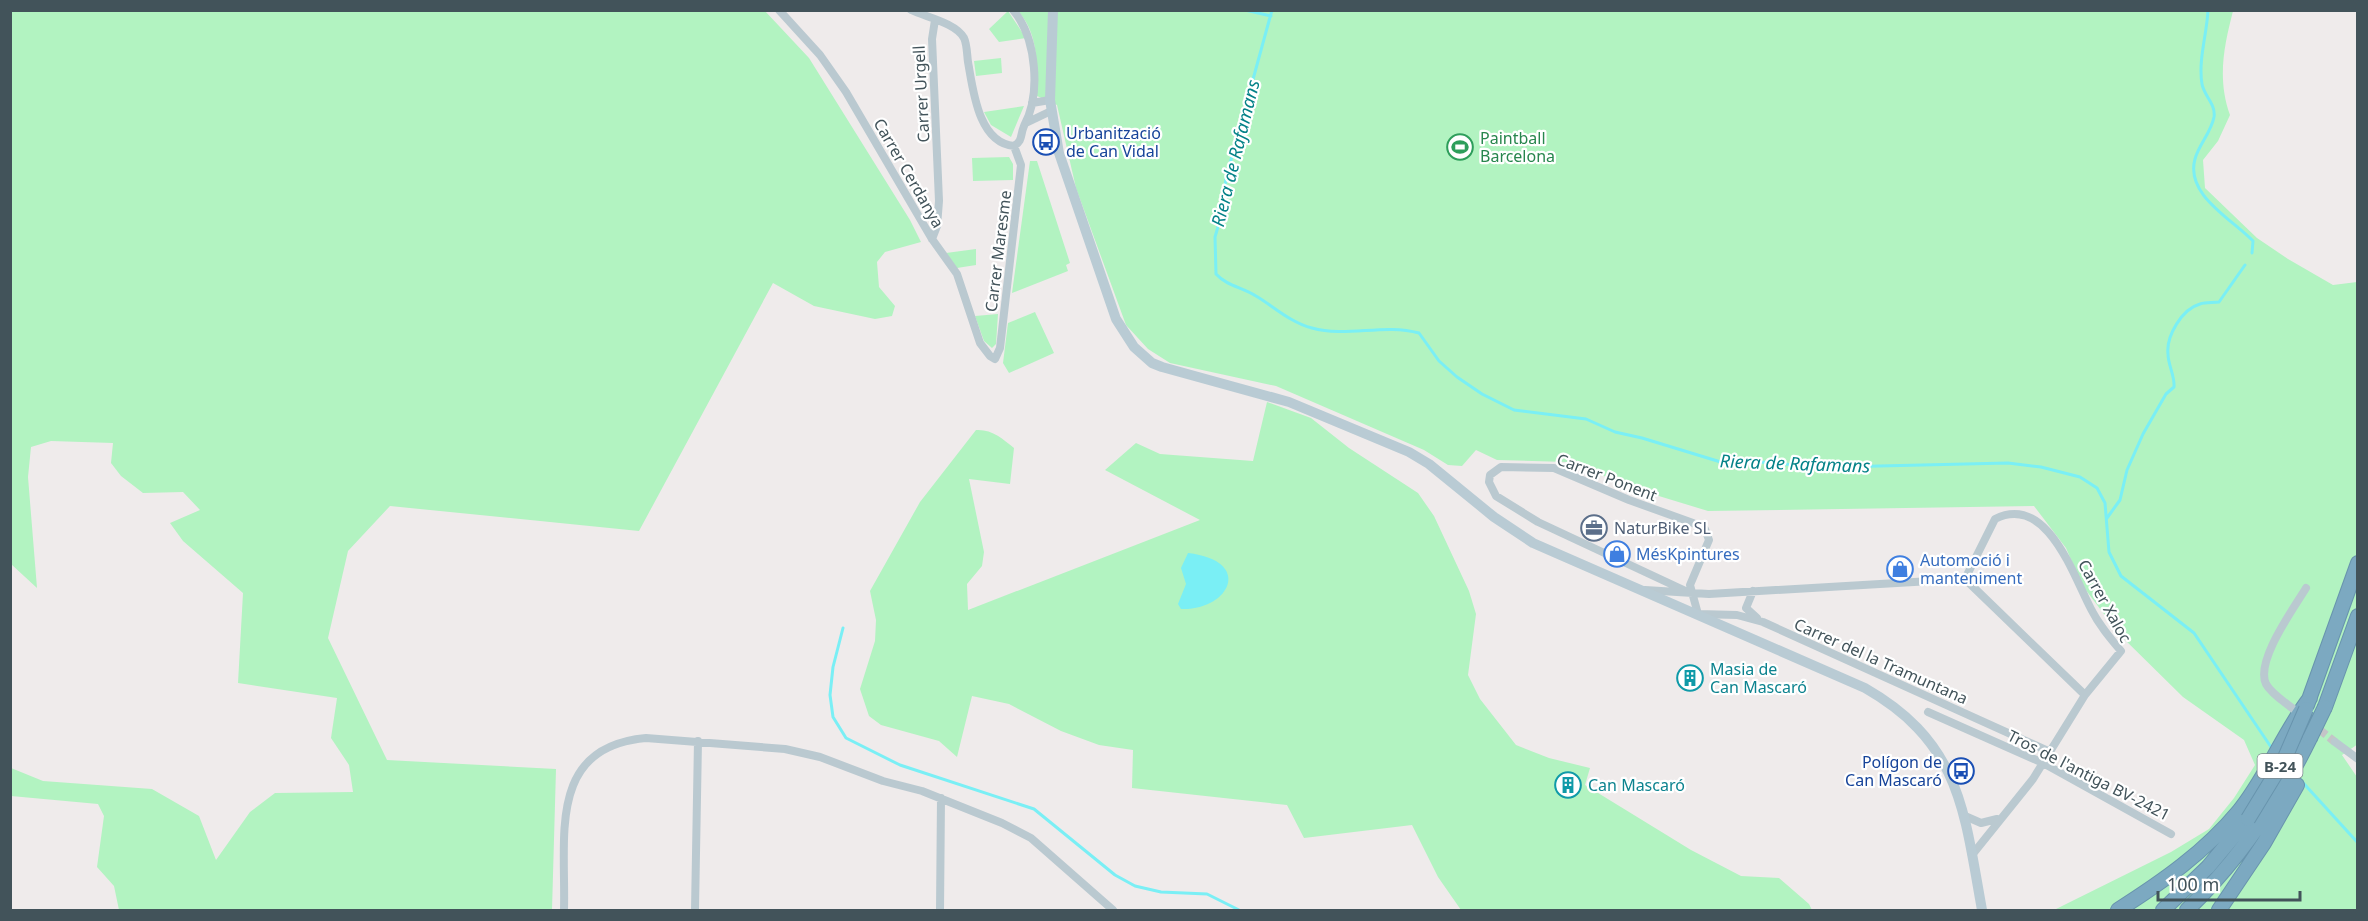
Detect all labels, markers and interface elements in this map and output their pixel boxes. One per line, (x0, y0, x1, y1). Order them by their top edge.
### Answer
street label: Carrer Urgell (907, 45, 935, 143)
water label: Riera de Rafamans (1205, 77, 1265, 229)
street label: Carrer Cerdanya (869, 114, 949, 232)
place label: Urbanització de Can Vidal (1066, 122, 1161, 162)
bus stop icon: Urbanització de Can Vidal (1031, 127, 1061, 157)
place label: Paintball Barcelona (1480, 127, 1555, 167)
sports icon: Paintball Barcelona (1445, 132, 1475, 162)
street label: Carrer Maresme (980, 189, 1016, 313)
street label: Carrer Ponent (1554, 448, 1660, 506)
water label: Riera de Rafamans (1719, 448, 1871, 478)
office icon: NaturBike SL (1579, 513, 1609, 543)
place label: NaturBike SL (1614, 517, 1711, 539)
shop icon: MésKpintures (1602, 539, 1632, 569)
place label: MésKpintures (1636, 543, 1740, 565)
place label: Automoció i manteniment (1920, 549, 2023, 589)
shop icon: Automoció i manteniment (1885, 554, 1915, 584)
street label: Carrer Xaloc (2073, 556, 2137, 647)
street label: Carrer del la Tramuntana (1791, 613, 1971, 709)
place label: Masia de Can Mascaró (1710, 658, 1807, 698)
building icon: Masia de Can Mascaró (1675, 663, 1705, 693)
street label: Tros de l'antiga BV-2421 (2004, 724, 2174, 826)
place label: Polígon de Can Mascaró (1845, 751, 1942, 791)
road number: B-24 (2258, 754, 2302, 778)
bus stop icon: Polígon de Can Mascaró (1946, 756, 1976, 786)
building icon: Can Mascaró (1553, 770, 1583, 800)
place label: Can Mascaró (1588, 774, 1685, 796)
scale bar (2158, 864, 2300, 902)
text: 100 m (2167, 872, 2219, 896)

